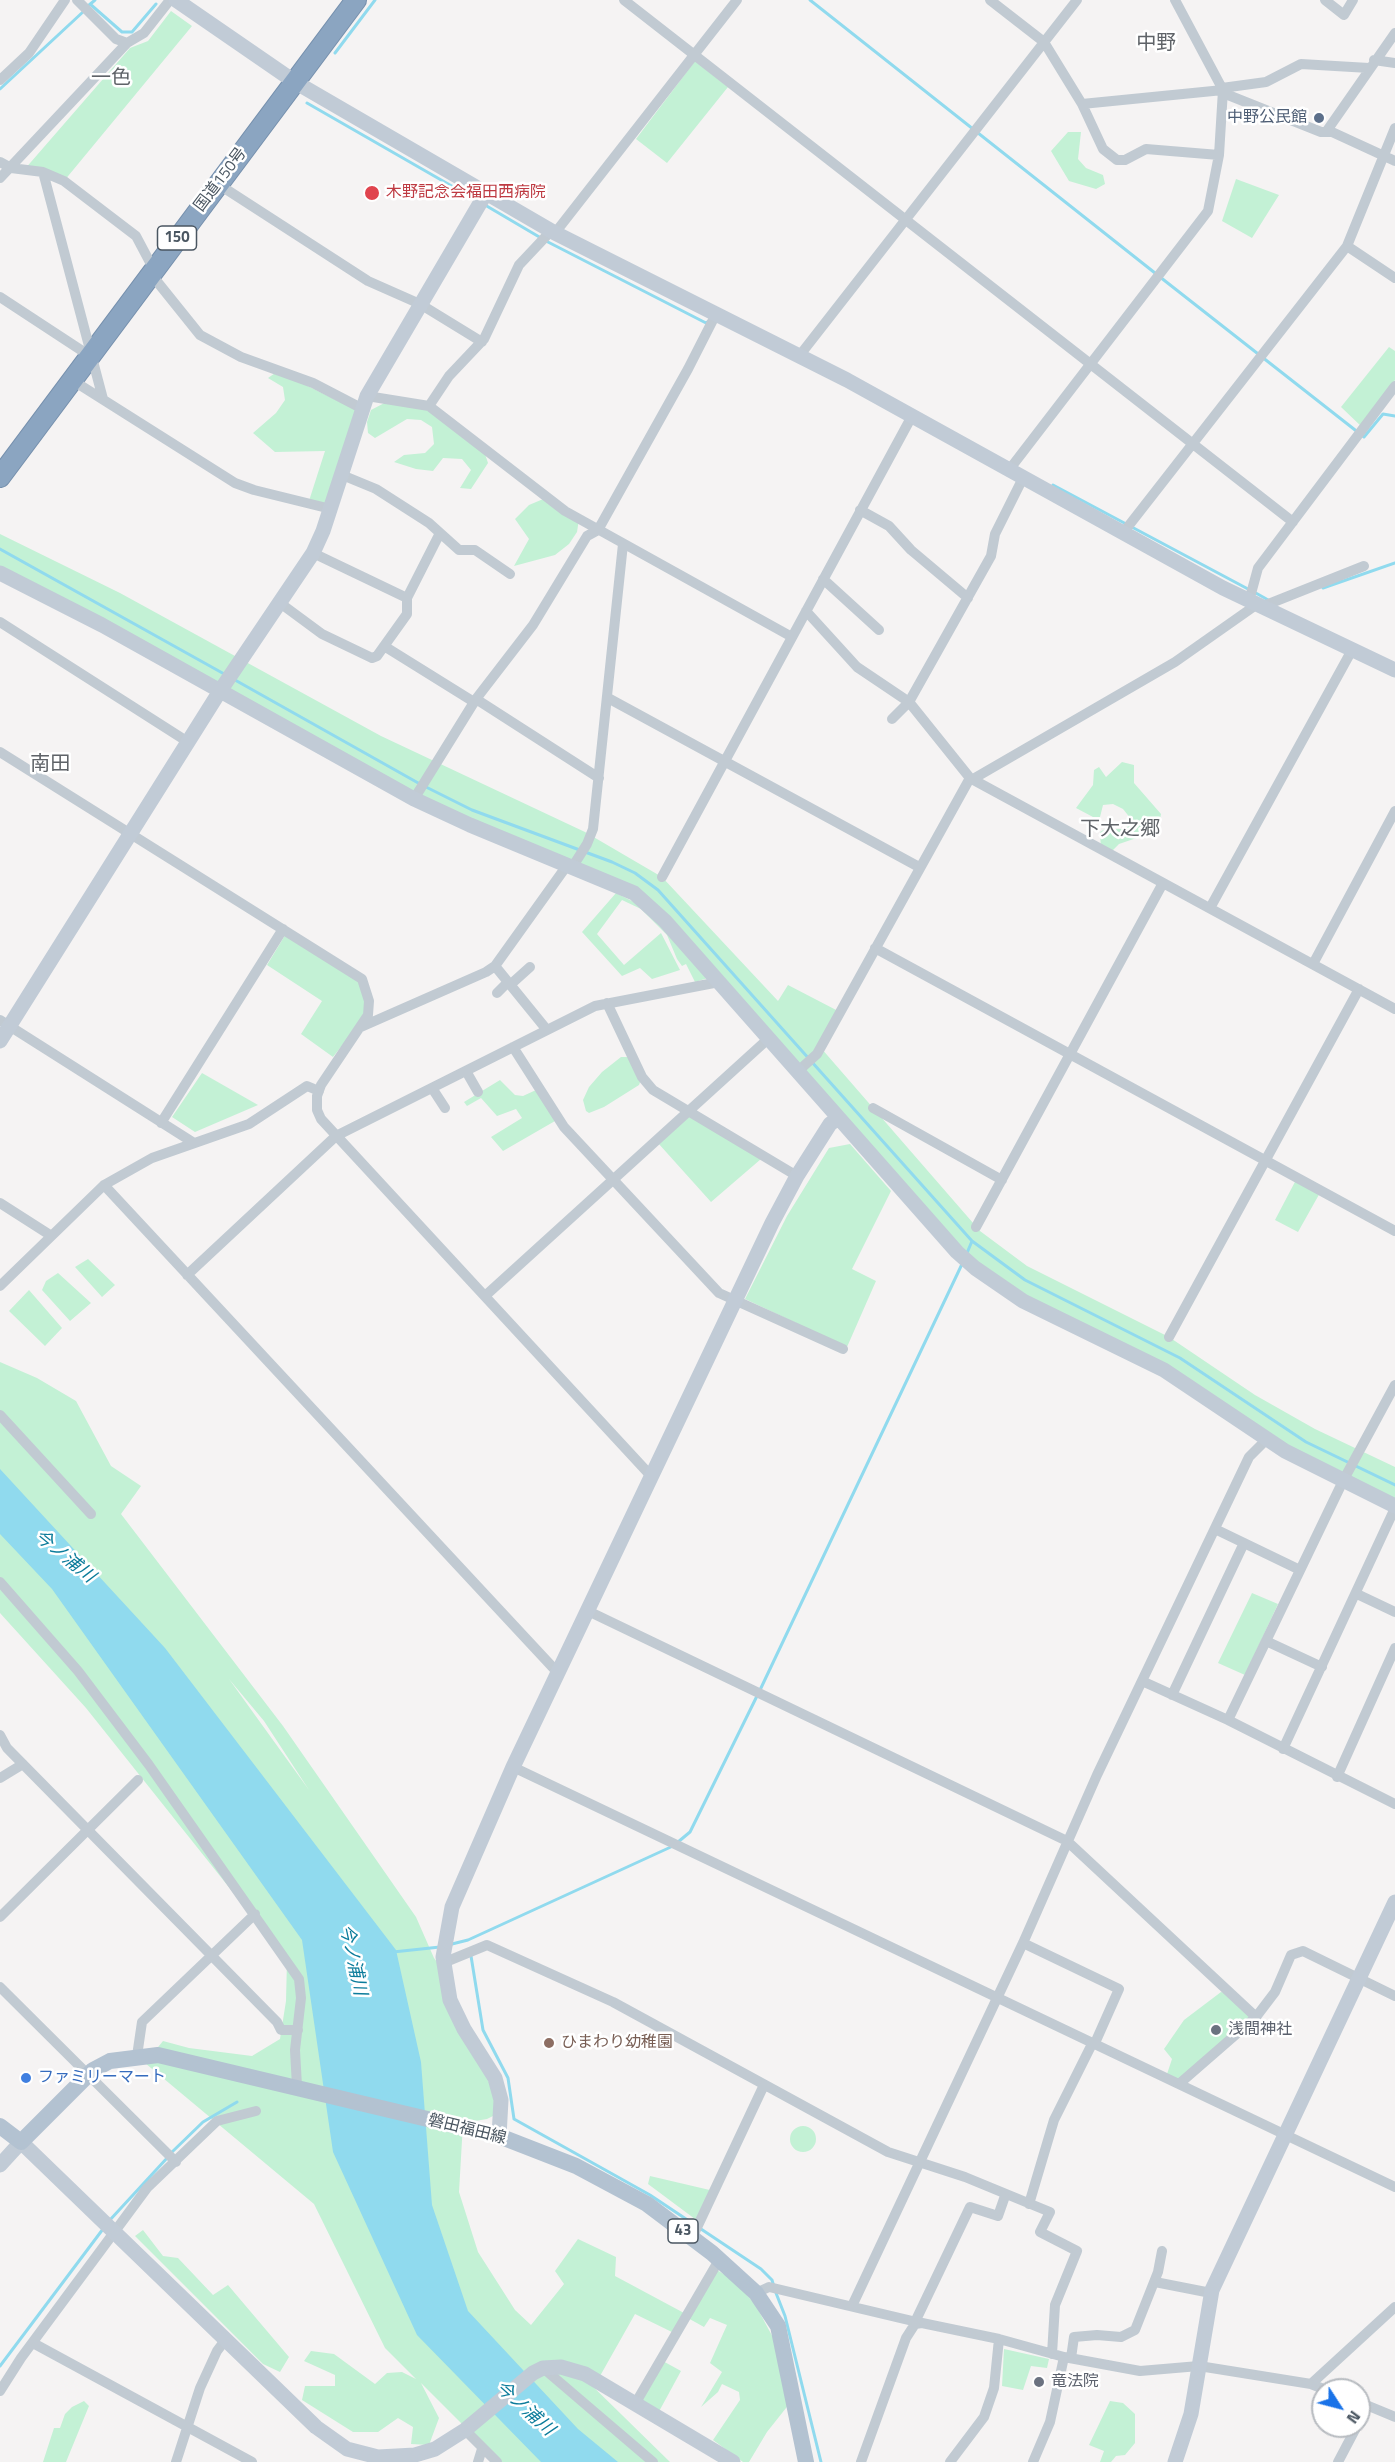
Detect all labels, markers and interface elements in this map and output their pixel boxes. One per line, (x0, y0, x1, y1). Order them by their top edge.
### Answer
district label: 中野 (1136, 32, 1176, 56)
district label: 一色 (91, 67, 131, 91)
place label: 中野公民館 (1227, 108, 1307, 128)
marker: 中野公民館 (1312, 111, 1326, 125)
street label: 国道150号 (191, 144, 251, 216)
place label: 木野記念会福田西病院 (386, 183, 546, 203)
marker: 木野記念会福田西病院 (363, 184, 381, 202)
road number: 150 (158, 226, 196, 250)
district label: 南田 (30, 753, 70, 777)
district label: 下大之郷 (1080, 818, 1160, 842)
water label: 今ノ浦川 (29, 1526, 99, 1588)
water label: 今ノ浦川 (334, 1923, 370, 1997)
place label: 浅間神社 (1228, 2020, 1292, 2040)
marker: 浅間神社 (1209, 2023, 1223, 2037)
place label: ひまわり幼稚園 (561, 2033, 673, 2053)
marker: ひまわり幼稚園 (542, 2036, 556, 2050)
place label: ファミリーマート (38, 2068, 166, 2088)
marker: ファミリーマート (19, 2071, 33, 2085)
street label: 磐田福田線 (426, 2111, 508, 2149)
road number: 43 (668, 2219, 698, 2243)
place label: 竜法院 (1051, 2372, 1099, 2392)
marker: 竜法院 (1032, 2375, 1046, 2389)
water label: 今ノ浦川 (490, 2377, 558, 2441)
north arrow (1311, 2378, 1371, 2438)
text: N (1341, 2406, 1367, 2429)

